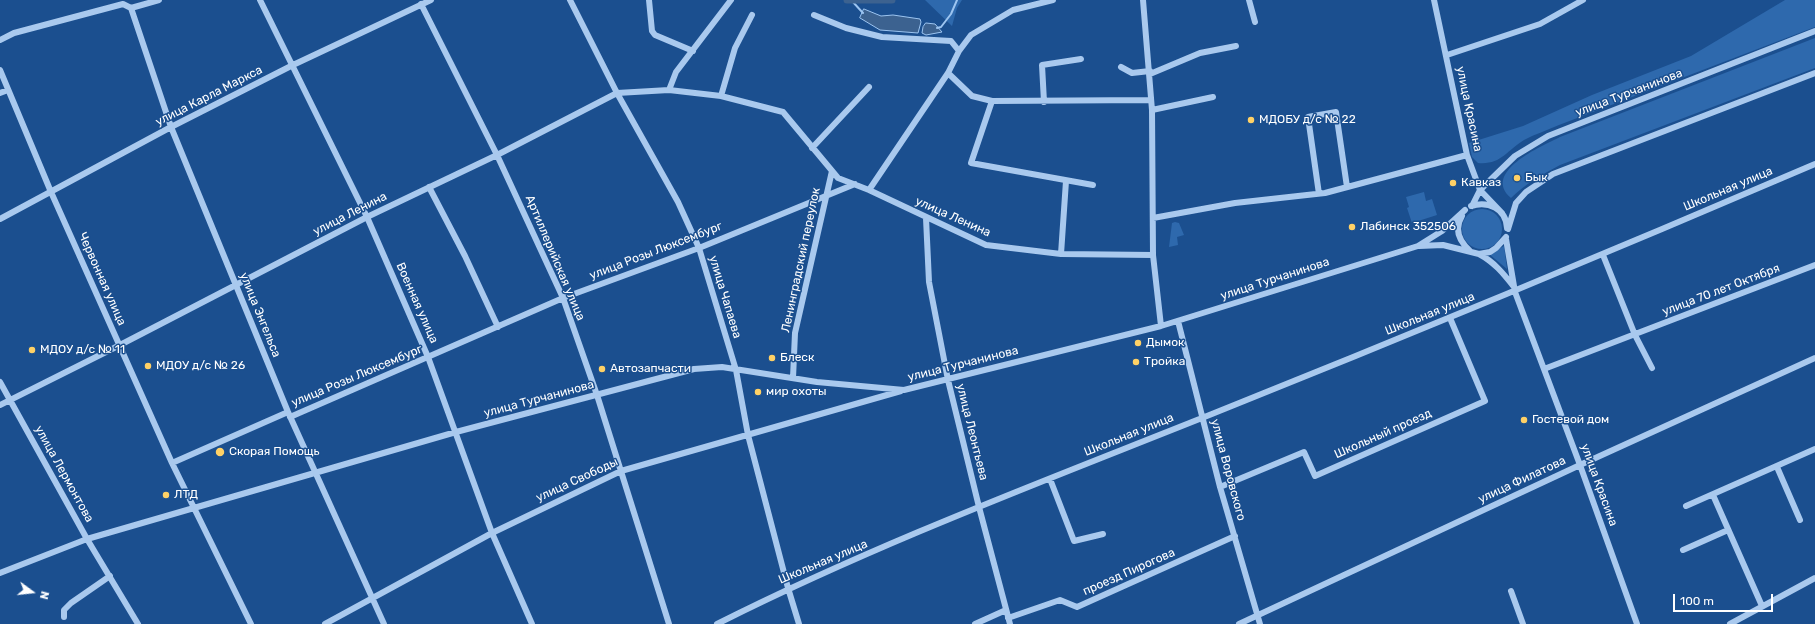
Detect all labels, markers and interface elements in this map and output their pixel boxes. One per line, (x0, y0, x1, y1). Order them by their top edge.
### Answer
street label: улица Карла Маркса (153, 63, 265, 129)
street label: улица Красина (1453, 65, 1485, 153)
street label: улица Турчанинова (1573, 66, 1685, 120)
place label: МДОБУ д/с № 22 (1259, 113, 1356, 127)
marker: МДОБУ д/с № 22 (1246, 115, 1256, 125)
street label: Школьная улица (1681, 164, 1775, 214)
place label: Бык (1525, 171, 1548, 185)
marker: Бык (1512, 173, 1522, 183)
place label: Кавказ (1461, 176, 1501, 190)
marker: Кавказ (1448, 178, 1458, 188)
street label: Ленинградский переулок (779, 186, 823, 334)
street label: улица Ленина (311, 189, 389, 239)
street label: Артиллерийская улица (522, 193, 588, 323)
street label: улица Ленина (913, 194, 993, 240)
street label: улица Розы Люксембург (588, 219, 724, 283)
place label: Лабинск 352506 (1360, 220, 1456, 234)
marker: Лабинск 352506 (1347, 222, 1357, 232)
street label: Червонная улица (75, 230, 129, 328)
street label: улица Чапаева (706, 254, 744, 340)
street label: улица Турчанинова (1219, 255, 1331, 303)
street label: Военная улица (393, 260, 441, 346)
street label: улица 70 лет Октября (1660, 261, 1782, 319)
street label: улица Энгельса (236, 270, 284, 360)
street label: Школьная улица (1383, 289, 1477, 339)
place label: Дымок (1146, 336, 1184, 350)
marker: Дымок (1133, 338, 1143, 348)
street label: улица Розы Люксембург (289, 342, 425, 410)
place label: МДОУ д/с № 11 (40, 343, 125, 357)
street label: улица Турчанинова (906, 343, 1020, 385)
marker: МДОУ д/с № 11 (27, 345, 37, 355)
place label: Блеск (780, 351, 814, 365)
marker: Блеск (767, 353, 777, 363)
place label: Тройка (1144, 355, 1185, 369)
marker: Тройка (1131, 357, 1141, 367)
place label: МДОУ д/с № 26 (156, 359, 245, 373)
marker: МДОУ д/с № 26 (143, 361, 153, 371)
place label: Автозапчасти (610, 362, 691, 376)
marker: Автозапчасти (597, 364, 607, 374)
street label: улица Турчанинова (482, 377, 596, 421)
street label: улица Леонтьева (953, 382, 991, 482)
place label: мир охоты (766, 385, 826, 399)
marker: мир охоты (753, 387, 763, 397)
street label: Школьный проезд (1332, 406, 1434, 462)
street label: Школьная улица (1082, 410, 1176, 460)
place label: Гостевой дом (1532, 413, 1609, 427)
marker: Гостевой дом (1519, 415, 1529, 425)
street label: улица Воровского (1207, 418, 1249, 522)
street label: улица Лермонтова (31, 423, 97, 525)
street label: улица Красина (1577, 442, 1621, 528)
place label: Скорая Помощь (229, 445, 320, 459)
marker: Скорая Помощь (214, 446, 226, 458)
street label: улица Филатова (1476, 453, 1568, 507)
street label: улица Свободы (534, 455, 620, 505)
place label: ЛТД (174, 488, 198, 502)
marker: ЛТД (161, 490, 171, 500)
street label: Школьная улица (776, 537, 870, 587)
street label: проезд Пирогова (1081, 545, 1177, 599)
north arrow (12, 572, 52, 612)
scale bar (1675, 586, 1775, 612)
text: N (37, 590, 51, 601)
text: 100 m (1680, 594, 1714, 608)

